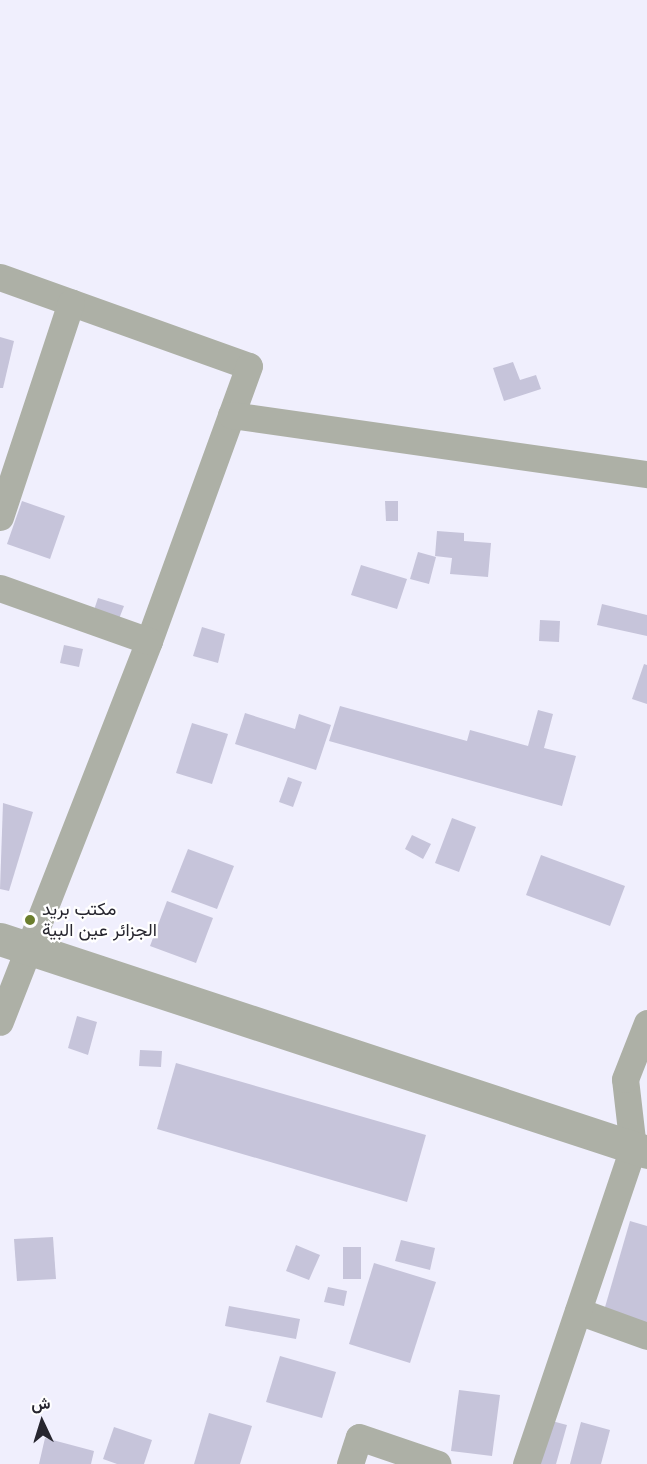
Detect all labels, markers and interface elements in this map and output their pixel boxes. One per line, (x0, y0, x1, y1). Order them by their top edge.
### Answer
place label: مكتب بريد الجزائر عين البية (42, 899, 157, 942)
marker: مكتب بريد الجزائر عين البية (23, 913, 37, 927)
north arrow (12, 1392, 72, 1452)
text: ش (31, 1394, 51, 1413)

